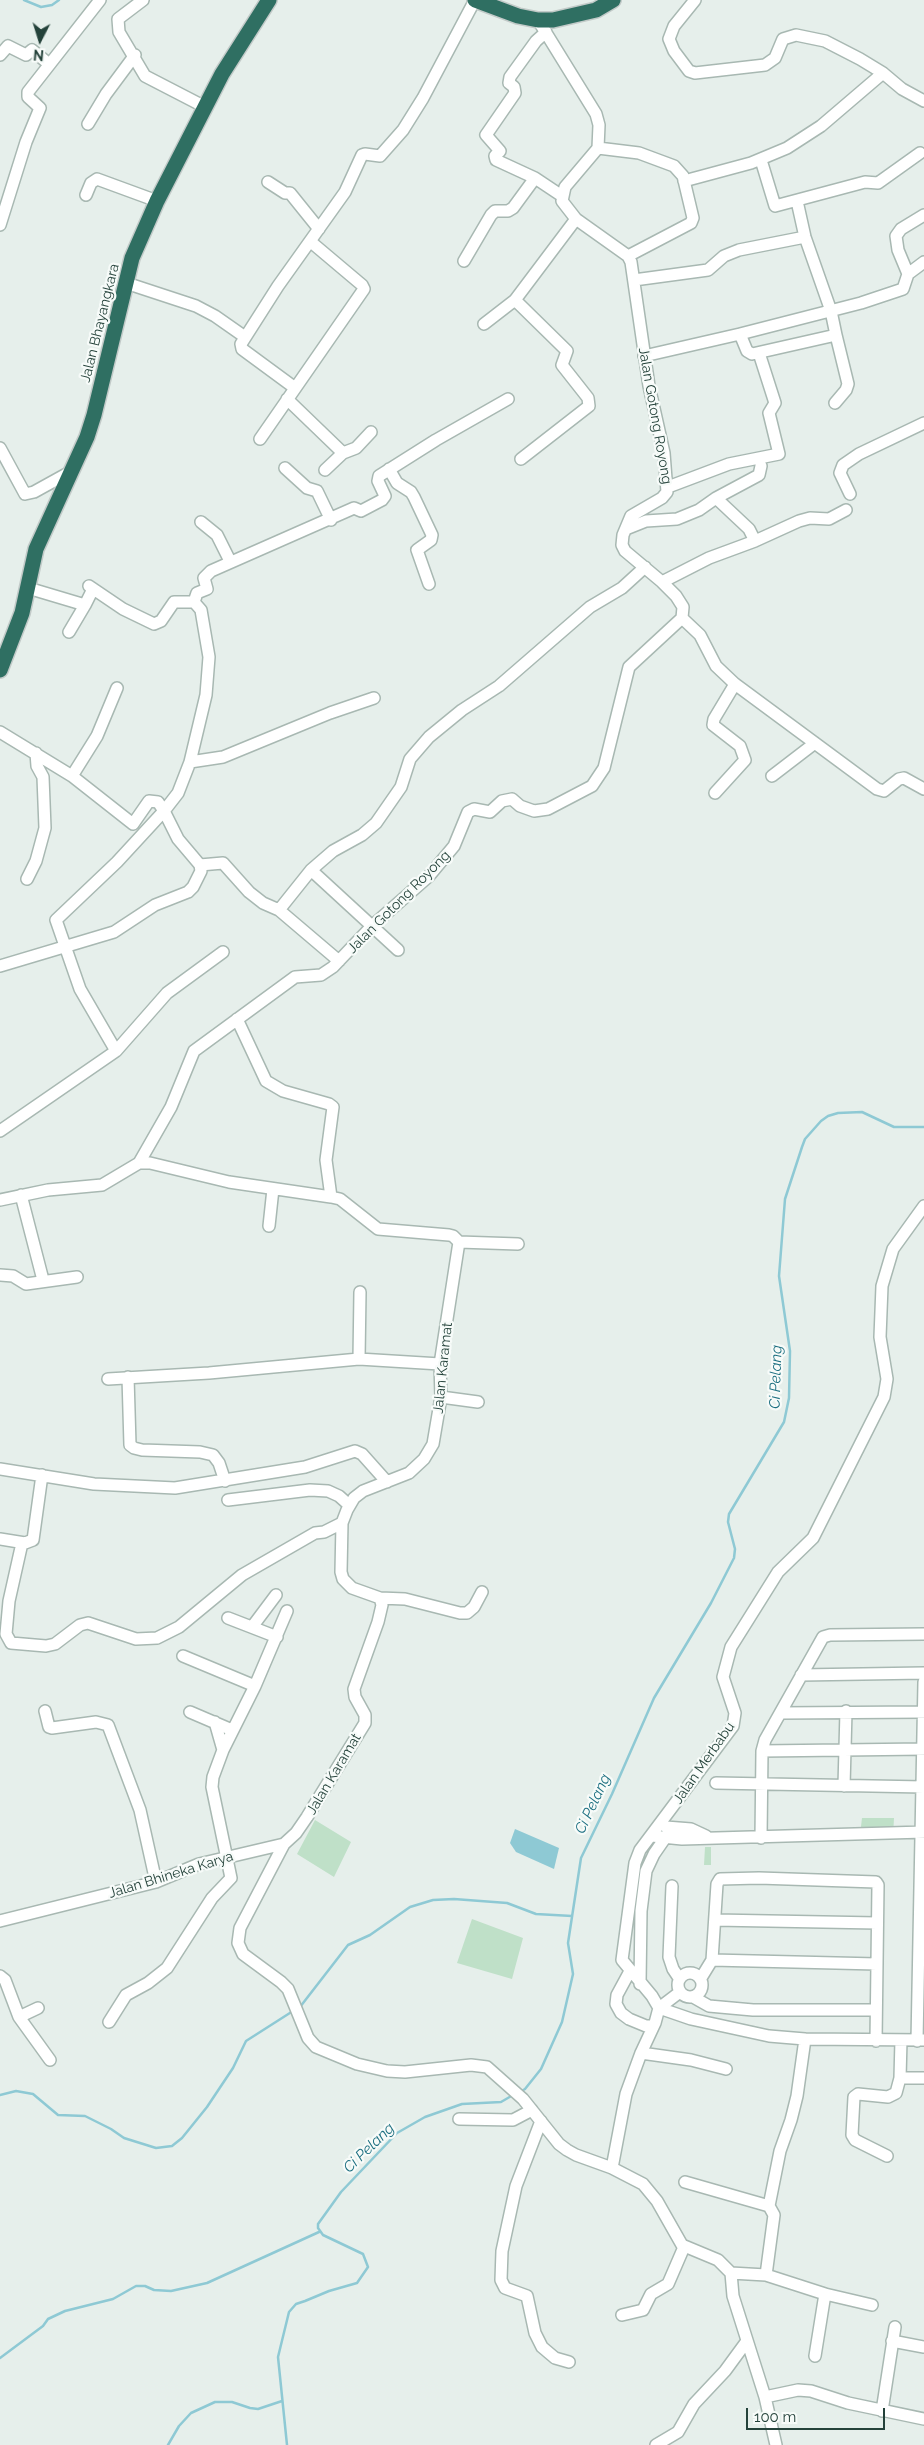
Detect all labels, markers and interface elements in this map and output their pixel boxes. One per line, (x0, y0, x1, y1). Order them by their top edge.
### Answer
north arrow (15, 15, 65, 65)
text: N (33, 47, 45, 63)
street label: Jalan Bhayangkara (77, 262, 123, 384)
street label: Jalan Gotong Royong (635, 346, 675, 486)
street label: Jalan Gotong Royong (344, 847, 454, 957)
street label: Jalan Karamat (430, 1322, 456, 1414)
water label: Ci Pelang (766, 1345, 786, 1409)
street label: Jalan Merbabu (670, 1719, 738, 1807)
street label: Jalan Karamat (303, 1730, 365, 1818)
water label: Ci Pelang (571, 1771, 615, 1837)
street label: Jalan Bhineka Karya (107, 1848, 235, 1902)
water label: Ci Pelang (340, 2119, 398, 2177)
scale bar (749, 2398, 888, 2430)
text: 100 m (754, 2408, 796, 2426)

